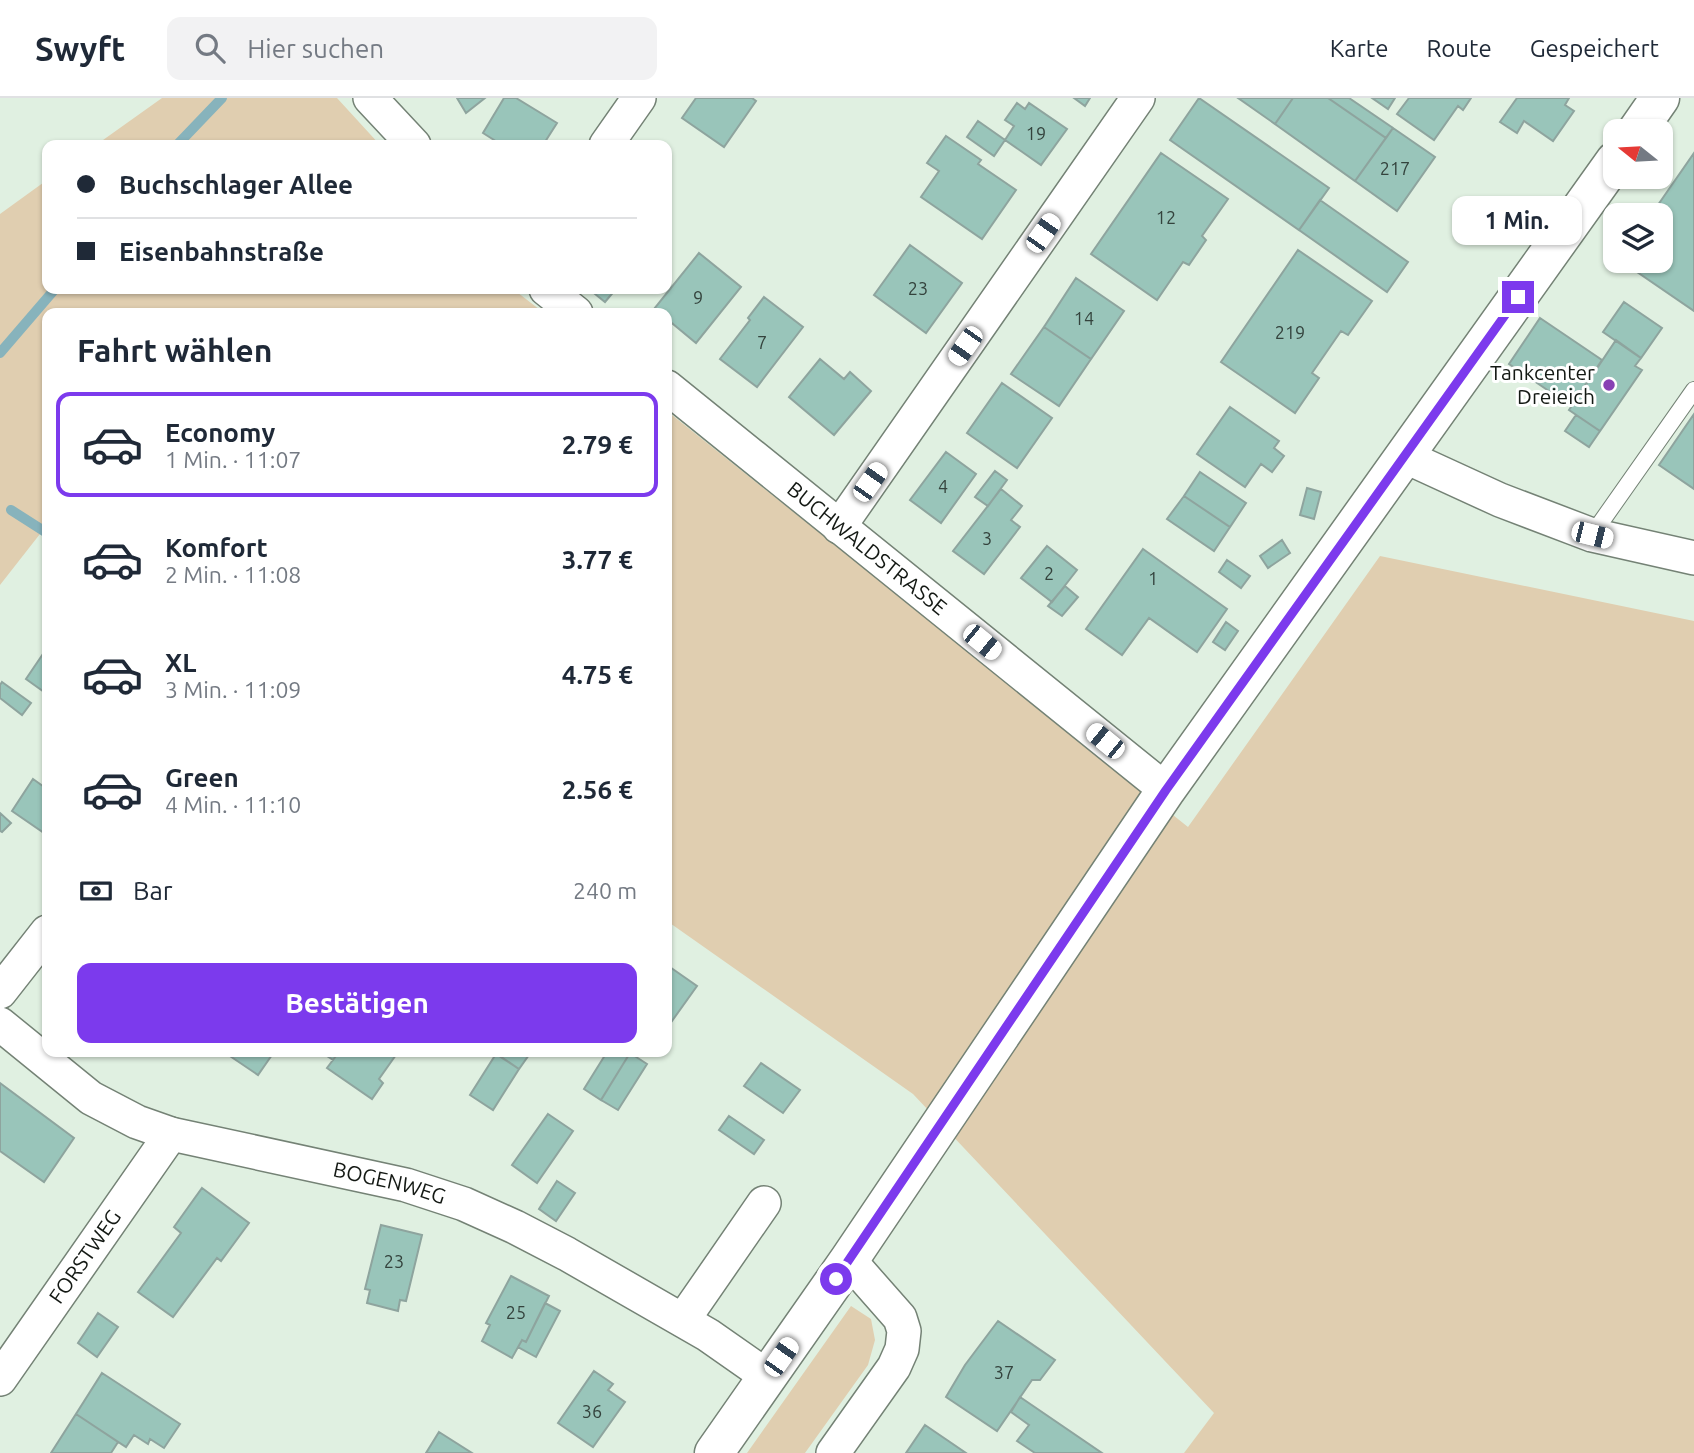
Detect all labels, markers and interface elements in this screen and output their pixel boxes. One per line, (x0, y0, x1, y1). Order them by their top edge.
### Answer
search box (167, 17, 657, 80)
icon: search (191, 29, 229, 67)
text: Swyft (35, 30, 125, 67)
text: Hier suchen (247, 34, 384, 63)
text: Karte (1330, 35, 1388, 62)
text: Route (1426, 35, 1492, 62)
text: Gespeichert (1530, 35, 1659, 62)
north arrow (1603, 119, 1673, 189)
map controls (1603, 119, 1673, 273)
house number: 19 (1026, 123, 1046, 143)
house number: 217 (1380, 158, 1410, 178)
text: Buchschlager Allee (119, 170, 353, 199)
callout: 1 Min. (1453, 195, 1583, 244)
button: layers (1603, 203, 1673, 273)
house number: 12 (1156, 207, 1176, 227)
text: 1 Min. (1485, 208, 1549, 233)
car (1023, 210, 1064, 256)
text: Eisenbahnstraße (119, 237, 324, 266)
house number: 23 (908, 278, 928, 298)
route end (1502, 281, 1534, 313)
house number: 9 (693, 287, 703, 307)
house number: 14 (1074, 308, 1094, 328)
house number: 219 (1275, 322, 1305, 342)
car (945, 323, 986, 369)
text: Fahrt wählen (77, 332, 272, 368)
house number: 7 (757, 332, 767, 352)
place label: Tankcenter Dreieich (1490, 360, 1595, 408)
marker: Tankcenter Dreieich (1601, 377, 1617, 393)
icon: car (81, 413, 144, 476)
text: Economy (165, 418, 275, 447)
text: 2.79 € (562, 430, 633, 459)
text: 1 Min. · 11:07 (165, 447, 301, 472)
car (850, 459, 891, 505)
street label: BUCHWALDSTRASSE (783, 476, 952, 619)
house number: 4 (938, 476, 948, 496)
car (1570, 520, 1615, 550)
icon: car (81, 528, 144, 591)
house number: 3 (982, 528, 992, 548)
text: Komfort (165, 533, 268, 562)
text: 3.77 € (562, 545, 633, 574)
text: 2 Min. · 11:08 (165, 562, 301, 587)
house number: 2 (1044, 563, 1054, 583)
house number: 1 (1148, 568, 1158, 588)
car (960, 621, 1005, 663)
icon: car (81, 643, 144, 706)
text: XL (165, 648, 196, 677)
text: 4.75 € (562, 660, 633, 689)
text: 3 Min. · 11:09 (165, 677, 301, 702)
car (1083, 720, 1128, 762)
icon: car (81, 758, 144, 821)
text: Green (165, 763, 239, 792)
text: 2.56 € (562, 775, 633, 804)
text: 4 Min. · 11:10 (165, 792, 301, 817)
icon: cash (77, 872, 115, 910)
text: Bar (133, 876, 173, 905)
text: 240 m (573, 878, 637, 903)
button: Bestätigen (77, 963, 637, 1043)
street label: BOGENWEG (331, 1157, 449, 1208)
street label: FORSTWEG (44, 1205, 125, 1308)
house number: 23 (384, 1251, 404, 1271)
route start (820, 1263, 852, 1295)
house number: 25 (506, 1302, 526, 1322)
car (761, 1334, 802, 1380)
house number: 37 (994, 1362, 1014, 1382)
house number: 36 (582, 1401, 602, 1421)

